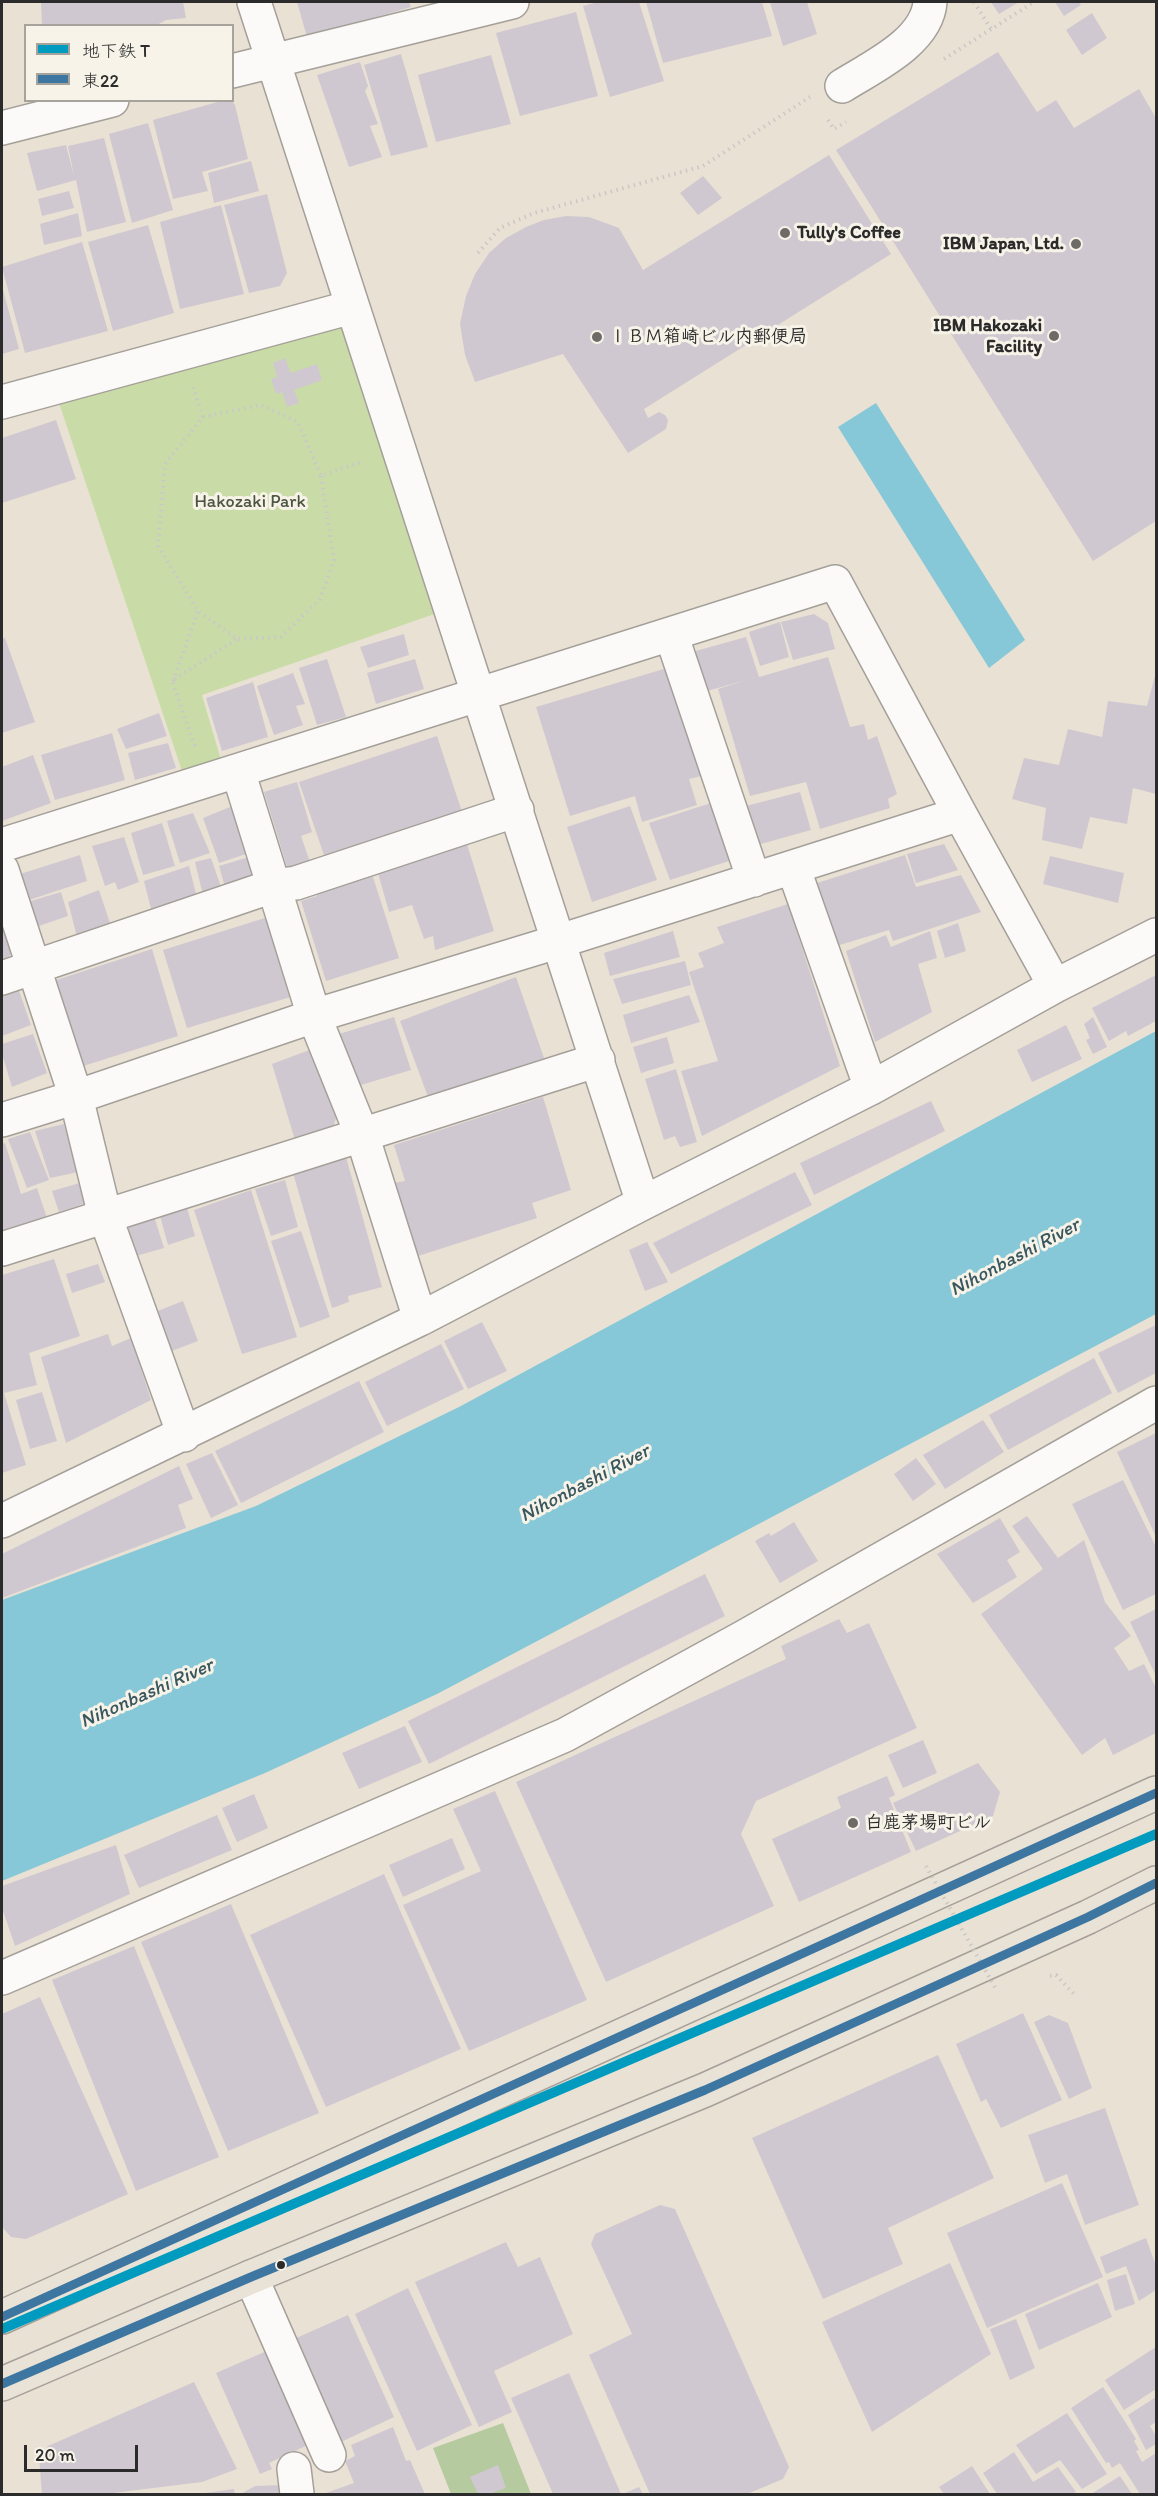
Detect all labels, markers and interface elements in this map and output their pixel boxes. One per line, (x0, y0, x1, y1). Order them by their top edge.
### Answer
legend (24, 24, 234, 102)
text: 地下鉄 T (82, 40, 150, 62)
text: 東22 (82, 70, 119, 92)
place label: Tully's Coffee (797, 222, 901, 244)
marker: Tully's Coffee (778, 226, 792, 240)
place label: IBM Japan, Ltd. (943, 233, 1064, 255)
marker: IBM Japan, Ltd. (1069, 237, 1083, 251)
place label: IBM Hakozaki Facility (933, 315, 1042, 358)
place label: ＩＢＭ箱崎ビル内郵便局 (609, 326, 807, 348)
marker: IBM Hakozaki Facility (1047, 329, 1061, 343)
marker: ＩＢＭ箱崎ビル内郵便局 (590, 330, 604, 344)
park label: Hakozaki Park (194, 491, 306, 513)
water label: Nihonbashi River (946, 1214, 1084, 1302)
water label: Nihonbashi River (516, 1440, 654, 1528)
water label: Nihonbashi River (77, 1654, 217, 1734)
place label: 白鹿茅場町ビル (865, 1812, 991, 1834)
marker: 白鹿茅場町ビル (846, 1816, 860, 1830)
unlabelled marker (275, 2259, 287, 2271)
scale bar (27, 2433, 141, 2471)
text: 20 m (35, 2444, 75, 2466)

